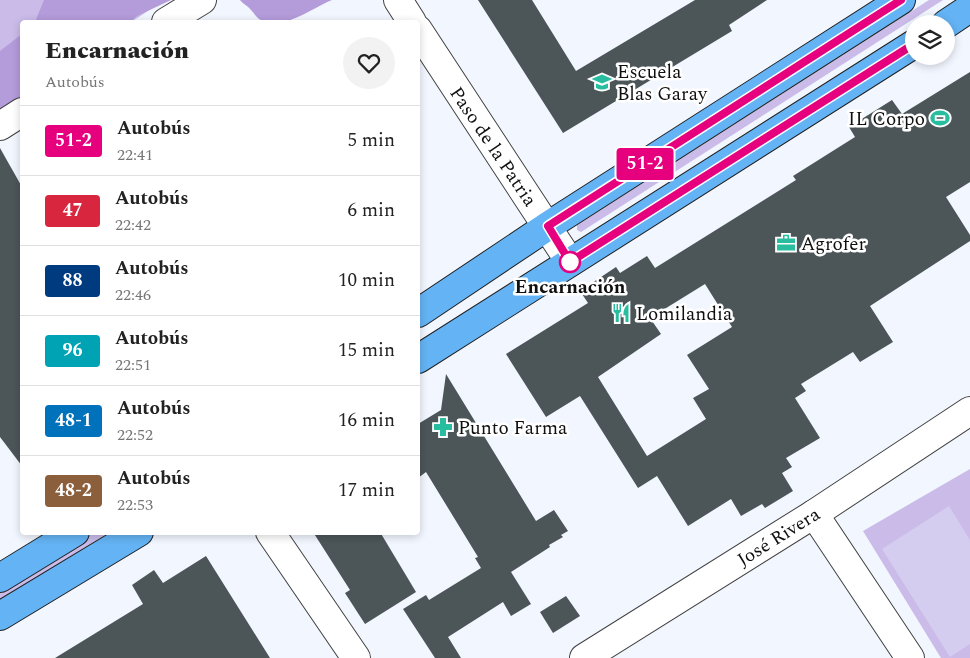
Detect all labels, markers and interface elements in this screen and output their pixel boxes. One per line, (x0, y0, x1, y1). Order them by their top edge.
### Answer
map controls (905, 15, 955, 65)
button: layers (905, 15, 955, 65)
text: Encarnación (45, 33, 189, 69)
button: heart (343, 37, 395, 89)
place label: Escuela Blas Garay (617, 58, 708, 109)
text: Autobús (45, 70, 105, 94)
school or university icon: Escuela Blas Garay (591, 71, 613, 93)
street label: Paso de la Patria (442, 81, 544, 213)
place label: IL Corpo (848, 105, 925, 134)
sports icon: IL Corpo (929, 107, 951, 129)
text: Autobús (117, 114, 191, 143)
text: 5 min (347, 126, 395, 155)
text: 51-2 (55, 127, 92, 154)
text: 22:41 (117, 143, 153, 167)
line badge: 51-2 (610, 148, 680, 180)
text: 51-2 (627, 150, 663, 177)
text: Autobús (115, 184, 189, 213)
text: 6 min (347, 196, 395, 225)
text: 47 (62, 197, 83, 224)
text: 22:42 (115, 213, 151, 237)
place label: Agrofer (801, 230, 867, 259)
office icon: Agrofer (775, 232, 797, 254)
marker: Encarnación (559, 251, 581, 273)
text: Autobús (115, 254, 189, 283)
text: 10 min (338, 266, 395, 295)
text: 88 (62, 267, 83, 294)
place label: Encarnación (515, 273, 626, 302)
text: 22:46 (115, 283, 151, 307)
place label: Lomilandia (636, 300, 733, 329)
restaurant icon: Lomilandia (610, 302, 632, 324)
text: Autobús (115, 324, 189, 353)
text: 15 min (338, 336, 395, 365)
text: 96 (62, 337, 83, 364)
text: 22:51 (115, 353, 151, 377)
text: Autobús (117, 394, 191, 423)
text: 16 min (338, 406, 395, 435)
text: 48-1 (55, 407, 92, 434)
place label: Punto Farma (458, 414, 568, 443)
pharmacy icon: Punto Farma (432, 416, 454, 438)
text: 22:52 (117, 423, 153, 447)
text: Autobús (117, 464, 191, 493)
text: 17 min (338, 476, 395, 505)
text: 48-2 (55, 477, 92, 504)
text: 22:53 (117, 493, 153, 517)
street label: José Rivera (732, 500, 827, 574)

